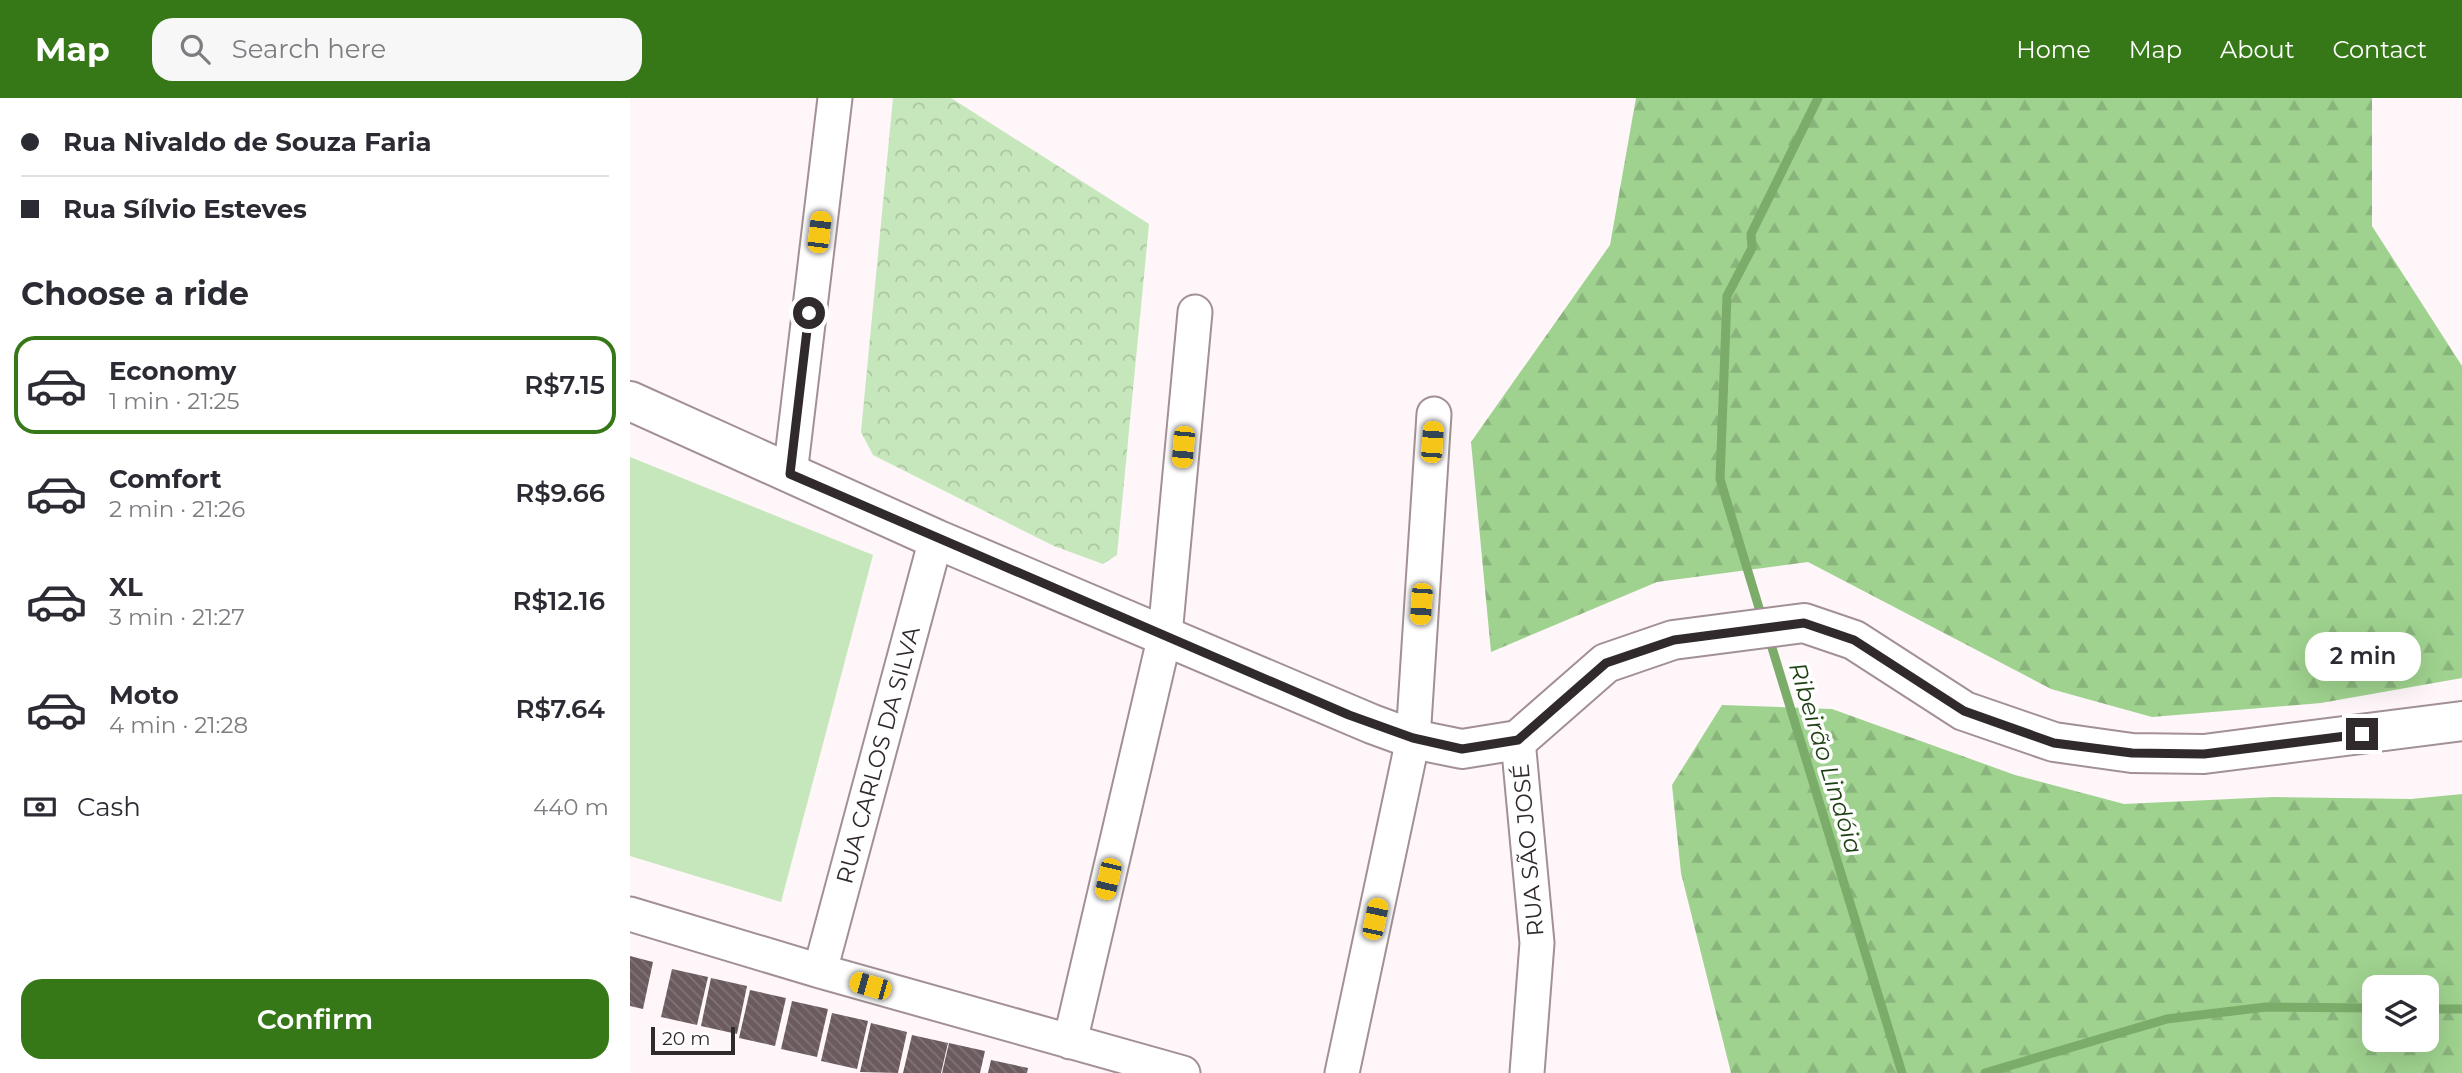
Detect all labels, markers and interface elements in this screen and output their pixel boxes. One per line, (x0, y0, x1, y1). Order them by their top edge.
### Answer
search box (152, 18, 642, 81)
text: Map (35, 29, 110, 69)
icon: search (176, 30, 214, 68)
text: Search here (232, 33, 386, 65)
text: Home (2016, 35, 2091, 64)
text: Map (2129, 35, 2182, 64)
text: About (2220, 35, 2294, 64)
text: Contact (2332, 35, 2427, 64)
text: Rua Nivaldo de Souza Faria (63, 126, 431, 158)
text: Rua Sílvio Esteves (63, 193, 307, 225)
car (807, 210, 832, 254)
text: Choose a ride (21, 274, 249, 313)
route start (793, 297, 825, 329)
icon: car (25, 354, 88, 417)
text: Economy (109, 355, 236, 387)
text: R$7.15 (524, 369, 605, 401)
text: 1 min · 21:25 (109, 387, 240, 415)
car (1421, 420, 1444, 464)
car (1171, 425, 1196, 469)
icon: car (25, 462, 88, 525)
text: Comfort (109, 463, 221, 495)
text: R$9.66 (515, 477, 605, 509)
text: 2 min · 21:26 (109, 495, 245, 523)
icon: car (25, 570, 88, 633)
text: XL (109, 571, 143, 603)
car (1410, 582, 1433, 626)
text: R$12.16 (512, 585, 605, 617)
text: 3 min · 21:27 (109, 603, 245, 631)
street label: RUA CARLOS DA SILVA (830, 623, 926, 887)
callout: 2 min (2304, 632, 2420, 682)
text: 2 min (2330, 642, 2396, 670)
water label: Ribeirão Lindóia (1783, 659, 1869, 857)
icon: car (25, 678, 88, 741)
text: Moto (109, 679, 179, 711)
text: R$7.64 (515, 693, 605, 725)
text: 4 min · 21:28 (109, 711, 248, 739)
route end (2346, 718, 2378, 750)
street label: RUA SÃO JOSÉ (1507, 763, 1549, 937)
icon: cash (21, 788, 59, 826)
text: Cash (77, 791, 141, 823)
text: 440 m (533, 793, 609, 821)
car (1094, 856, 1123, 902)
car (1361, 896, 1390, 942)
car (847, 970, 894, 1002)
map controls (2362, 975, 2439, 1052)
button: layers (2362, 975, 2439, 1052)
button: Confirm (21, 979, 609, 1059)
scale bar (651, 1024, 735, 1056)
text: 20 m (662, 1027, 710, 1050)

